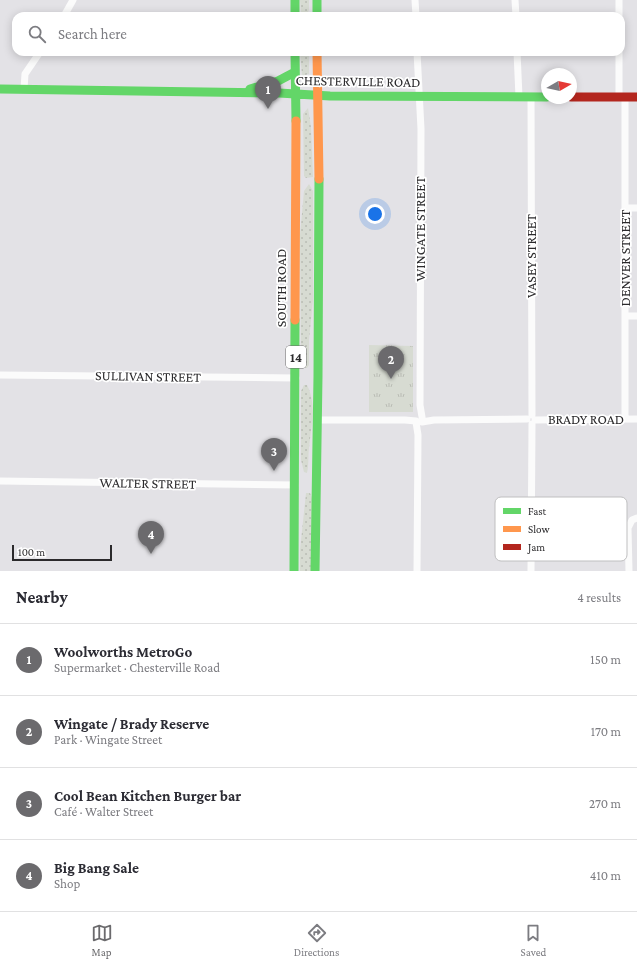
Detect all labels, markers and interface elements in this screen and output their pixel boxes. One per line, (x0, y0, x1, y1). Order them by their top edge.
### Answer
search box (12, 12, 625, 56)
icon: search (26, 23, 48, 45)
text: Search here (58, 26, 127, 42)
north arrow (541, 68, 577, 104)
street label: CHESTERVILLE ROAD (295, 72, 421, 90)
pin: 1 (255, 76, 281, 109)
street label: WINGATE STREET (412, 176, 428, 282)
your location (365, 204, 385, 224)
street label: DENVER STREET (617, 209, 633, 306)
street label: VASEY STREET (523, 214, 539, 298)
street label: SOUTH ROAD (273, 249, 289, 327)
road number: 14 (286, 346, 306, 368)
pin: 2 (378, 346, 404, 379)
street label: SULLIVAN STREET (95, 367, 201, 385)
street label: BRADY ROAD (548, 411, 624, 427)
pin: 3 (261, 438, 287, 471)
street label: WALTER STREET (100, 474, 197, 492)
legend (495, 497, 627, 561)
text: Fast (528, 505, 547, 517)
pin: 4 (138, 521, 164, 554)
text: Slow (528, 523, 550, 535)
text: Jam (527, 541, 545, 554)
scale bar (12, 543, 112, 562)
text: 100 m (18, 546, 45, 558)
text: Nearby (16, 588, 68, 607)
text: 4 results (577, 590, 621, 605)
text: Woolworths MetroGo (54, 644, 192, 660)
text: 1 (27, 652, 31, 667)
text: 150 m (590, 652, 621, 667)
text: Supermarket · Chesterville Road (54, 660, 220, 675)
text: Wingate / Brady Reserve (54, 716, 209, 732)
text: 2 (26, 724, 32, 739)
text: 170 m (591, 724, 621, 739)
text: Park · Wingate Street (54, 732, 162, 747)
text: Cool Bean Kitchen Burger bar (54, 788, 241, 804)
text: 3 (26, 796, 32, 811)
text: 270 m (589, 796, 621, 811)
text: Café · Walter Street (54, 804, 153, 819)
text: Big Bang Sale (54, 860, 139, 876)
text: 4 (25, 868, 33, 883)
text: 410 m (590, 868, 621, 883)
text: Shop (54, 876, 80, 891)
tab: Map (91, 922, 113, 958)
tab: Directions (294, 922, 339, 958)
tab: Saved (521, 922, 546, 958)

